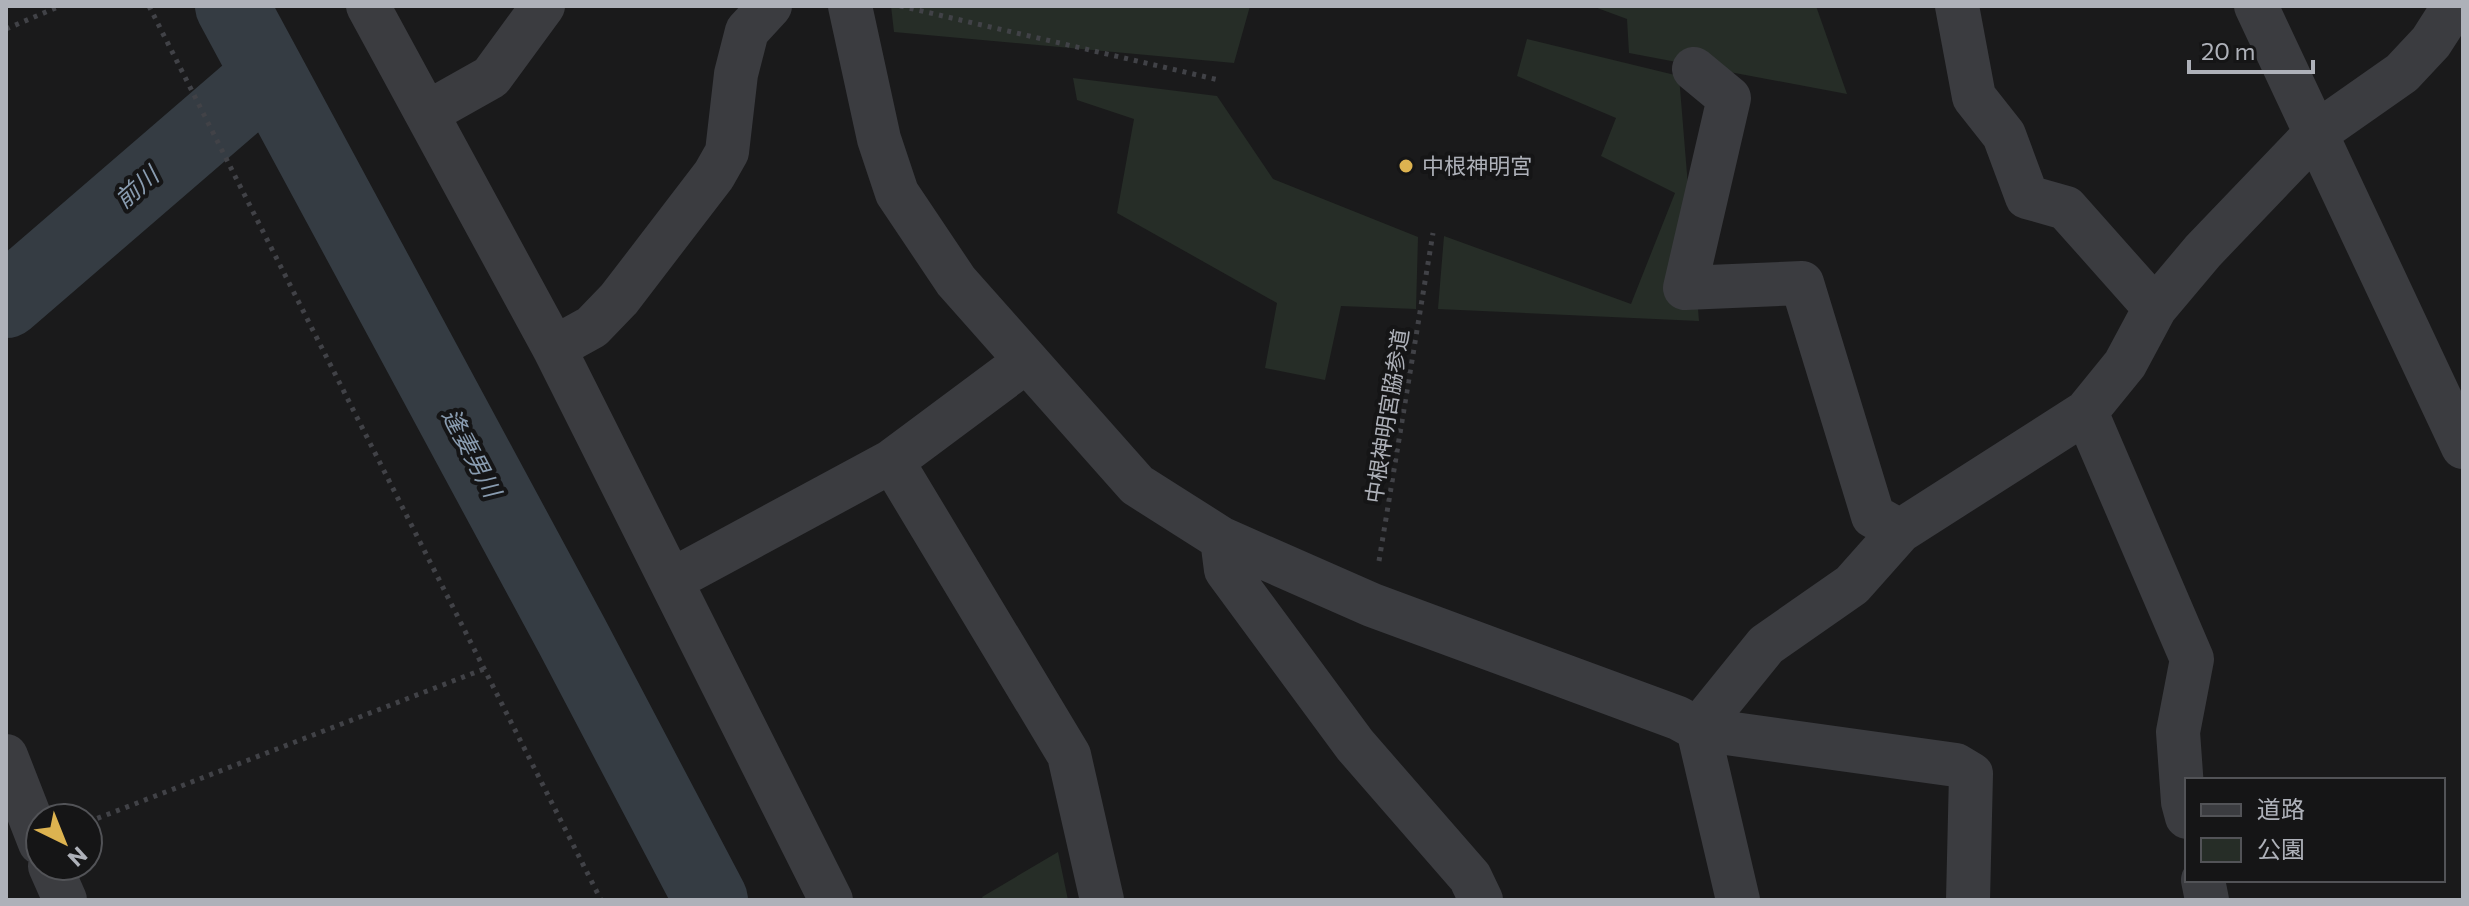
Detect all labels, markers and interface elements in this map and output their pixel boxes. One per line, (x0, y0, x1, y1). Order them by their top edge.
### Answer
scale bar (2189, 24, 2313, 74)
text: 20 m (2201, 36, 2255, 65)
place label: 中根神明宮 (1422, 152, 1532, 179)
marker: 中根神明宮 (1397, 157, 1415, 175)
water label: 前川 (108, 158, 166, 214)
street label: 中根神明宮脇参道 (1359, 327, 1414, 505)
water label: 逢妻男川 (437, 403, 509, 504)
legend (2185, 778, 2445, 882)
text: 道路 (2257, 794, 2305, 823)
north arrow (24, 802, 104, 882)
text: 公園 (2257, 834, 2305, 863)
text: N (63, 841, 93, 872)

